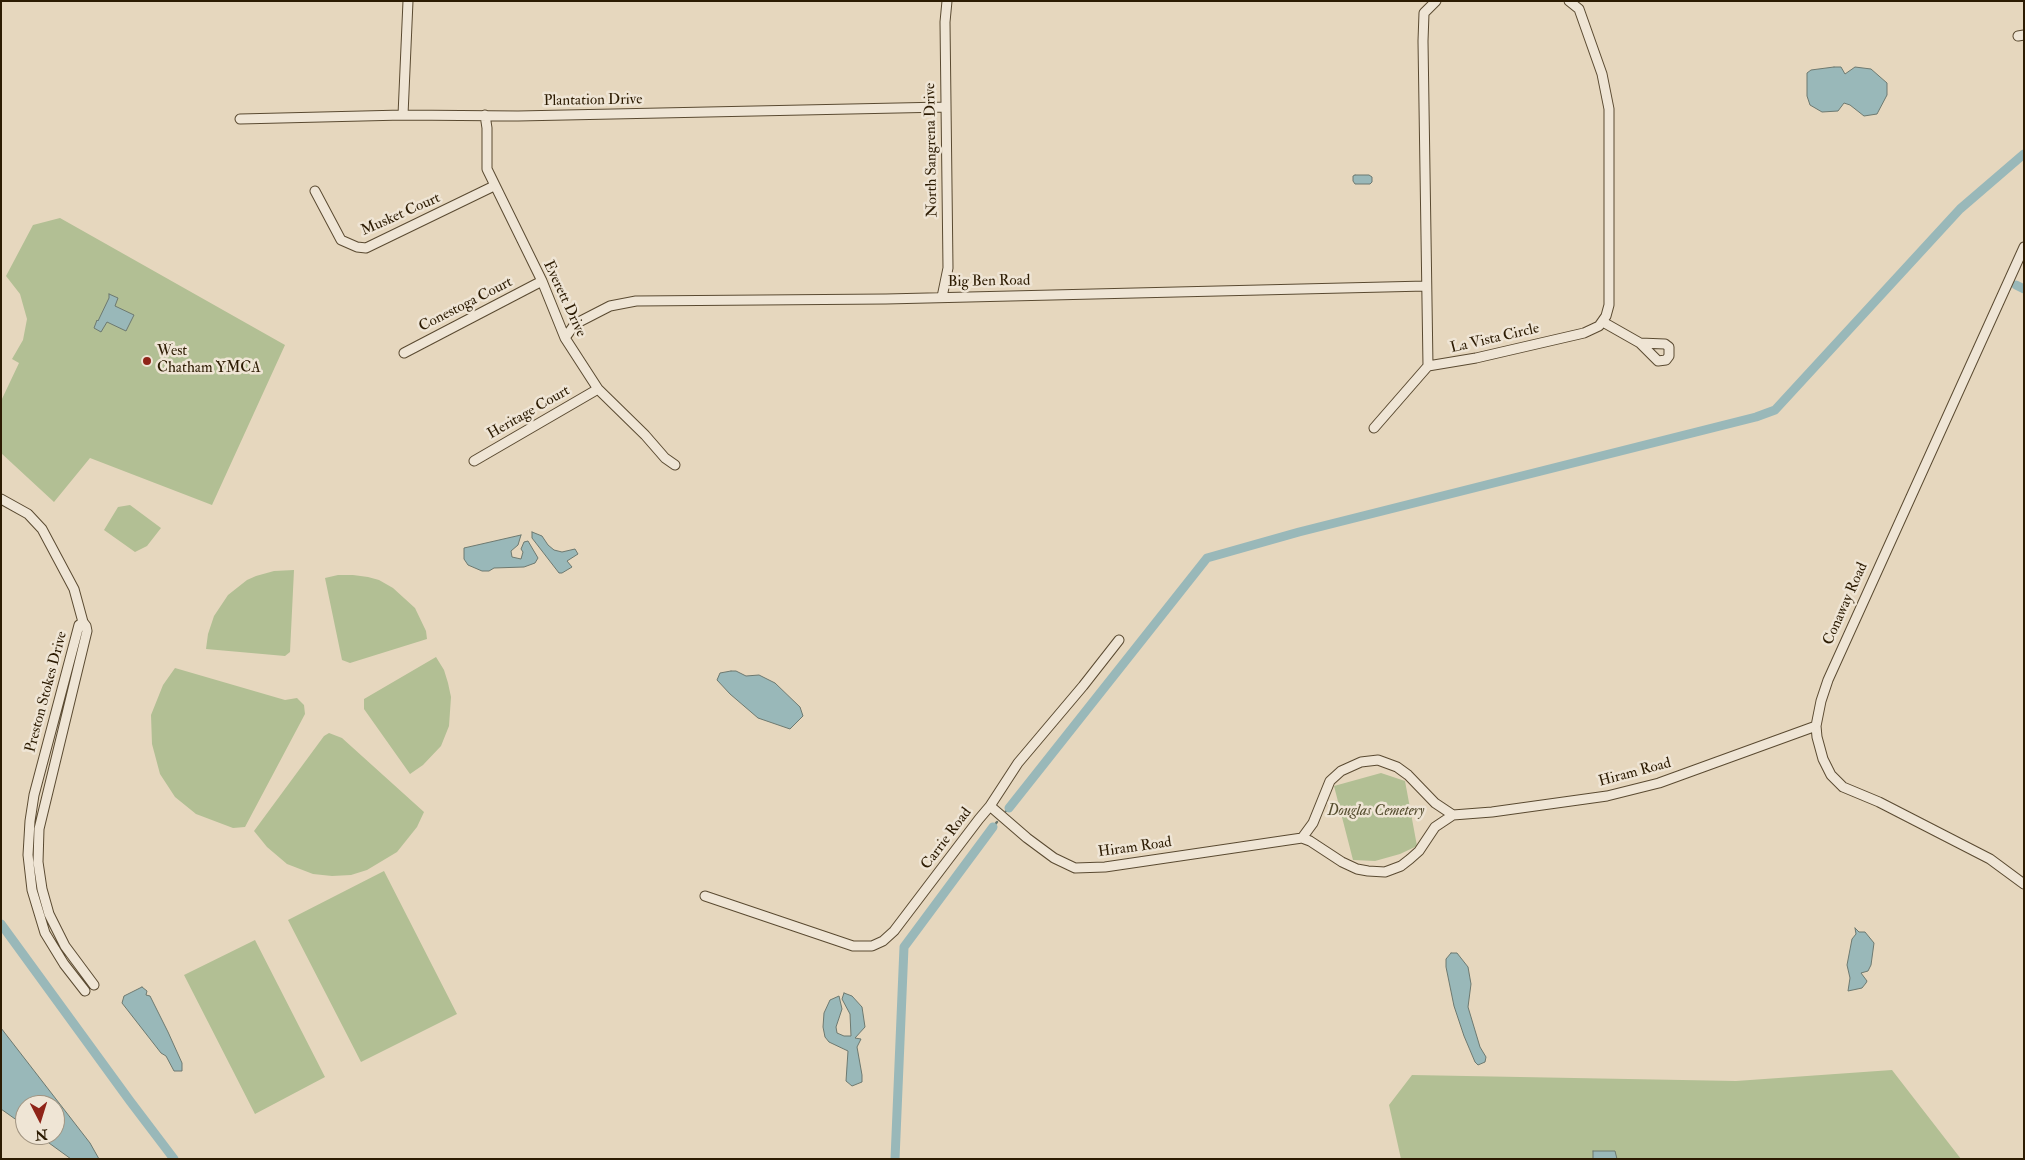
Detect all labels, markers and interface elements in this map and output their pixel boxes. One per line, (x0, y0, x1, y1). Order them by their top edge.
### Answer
street label: North Sangrena Drive (922, 83, 942, 217)
street label: Plantation Drive (544, 91, 642, 111)
street label: Musket Court (359, 190, 443, 240)
street label: Everett Drive (538, 258, 590, 340)
street label: Big Ben Road (948, 272, 1030, 292)
street label: Conestoga Court (416, 274, 516, 336)
street label: La Vista Circle (1449, 320, 1541, 358)
place label: West Chatham YMCA (157, 343, 261, 378)
marker: West Chatham YMCA (141, 355, 153, 367)
street label: Heritage Court (485, 382, 573, 444)
street label: Conaway Road (1820, 560, 1872, 648)
street label: Preston Stokes Drive (22, 629, 72, 755)
street label: Hiram Road (1597, 755, 1673, 791)
park label: Douglas Cemetery (1328, 803, 1424, 821)
street label: Carrie Road (918, 804, 976, 874)
street label: Hiram Road (1097, 834, 1173, 862)
north arrow (15, 1095, 65, 1145)
text: N (34, 1125, 48, 1143)

